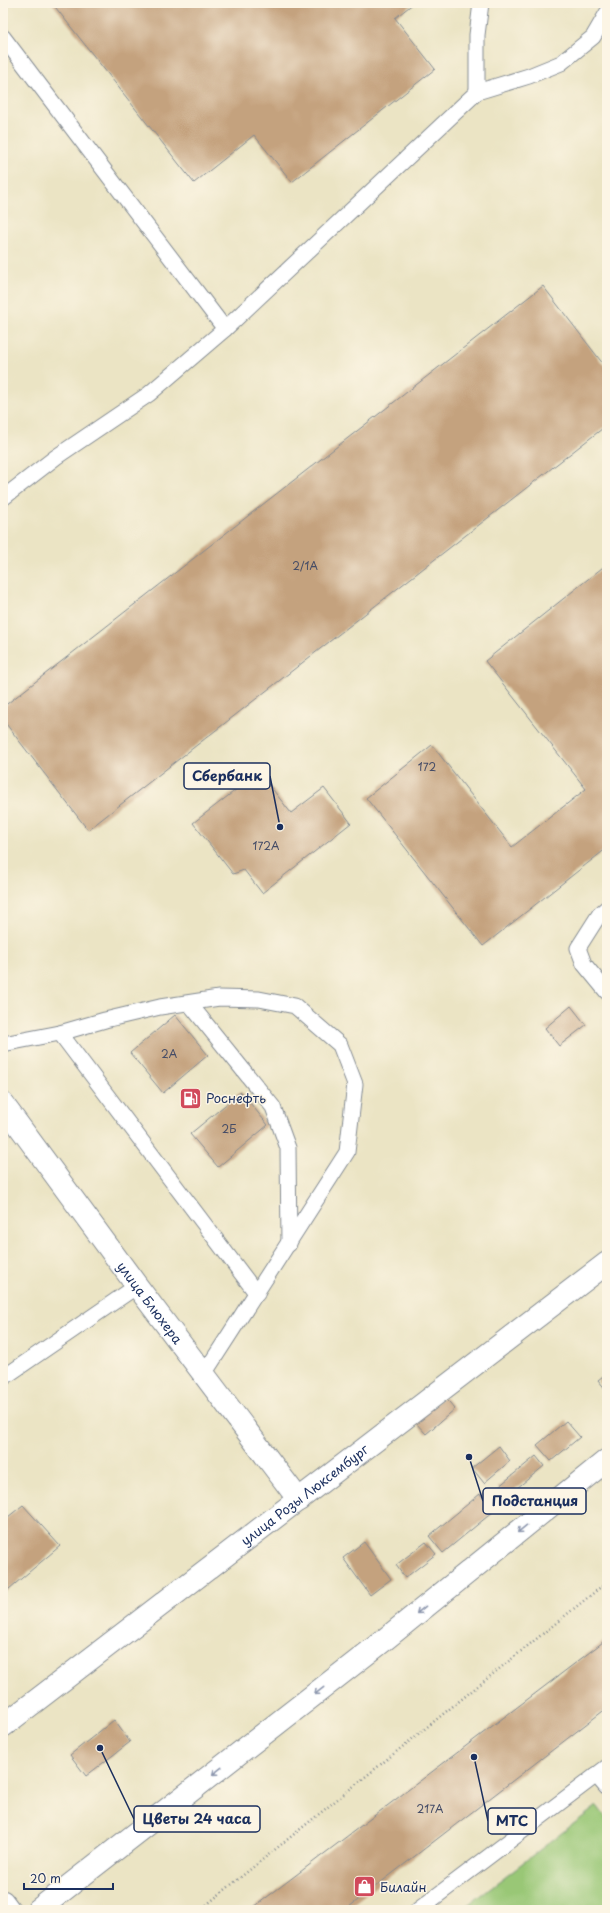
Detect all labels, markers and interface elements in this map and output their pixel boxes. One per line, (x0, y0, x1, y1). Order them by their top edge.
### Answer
house number: 2/1А (292, 557, 318, 574)
house number: 172 (418, 758, 437, 775)
callout: Сбербанк (184, 763, 270, 789)
text: Сбербанк (192, 765, 262, 786)
house number: 172А (252, 837, 280, 854)
house number: 2А (161, 1045, 178, 1062)
fuel station icon: Роснефть (177, 1085, 203, 1111)
place label: Роснефть (206, 1088, 266, 1107)
house number: 2Б (222, 1120, 236, 1137)
street label: улица Блюхера (113, 1257, 188, 1348)
street label: улица Розы Люксембург (236, 1439, 372, 1550)
callout: Подстанция (483, 1488, 586, 1514)
text: Подстанция (492, 1490, 578, 1511)
one-way arrow (517, 1524, 528, 1533)
one-way arrow (416, 1606, 427, 1615)
one-way arrow (314, 1687, 325, 1695)
one-way arrow (211, 1767, 222, 1775)
house number: 217А (416, 1800, 444, 1817)
callout: Цветы 24 часа (134, 1806, 260, 1832)
text: Цветы 24 часа (142, 1808, 252, 1829)
callout: МТС (488, 1808, 536, 1834)
text: МТС (496, 1810, 528, 1831)
scale bar (24, 1865, 113, 1891)
text: 20 m (30, 1869, 61, 1887)
shop icon: Билайн (351, 1874, 377, 1900)
place label: Билайн (380, 1877, 427, 1896)

